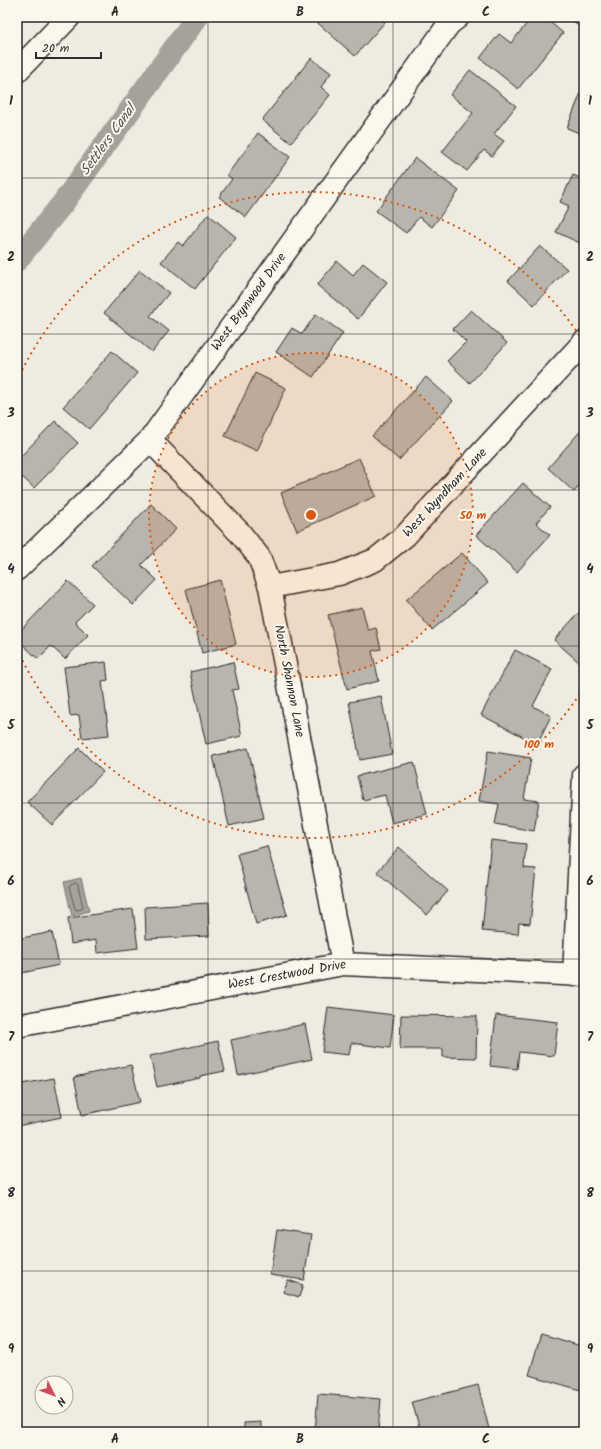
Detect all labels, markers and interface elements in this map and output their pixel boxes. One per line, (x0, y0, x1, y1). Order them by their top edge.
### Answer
text: A (111, 2, 119, 23)
text: B (296, 2, 304, 23)
text: C (482, 2, 490, 23)
scale bar (36, 34, 101, 60)
text: 20 m (42, 39, 70, 58)
text: 1 (9, 91, 13, 112)
text: 1 (588, 91, 592, 112)
water label: Settlers Canal (75, 98, 143, 180)
text: 2 (7, 247, 15, 268)
text: 2 (586, 247, 594, 268)
street label: West Brynwood Drive (206, 248, 292, 355)
text: 3 (6, 403, 15, 424)
text: 3 (585, 403, 594, 424)
street label: West Wyndham Lane (398, 443, 492, 543)
text: 50 m (459, 506, 487, 525)
centre of rings (304, 508, 318, 522)
text: 4 (7, 559, 15, 580)
text: 4 (586, 559, 594, 580)
street label: North Shannon Lane (268, 623, 310, 739)
text: 5 (7, 715, 16, 736)
text: 5 (586, 715, 595, 736)
text: 100 m (524, 735, 554, 754)
text: 6 (7, 871, 15, 892)
text: 6 (586, 871, 594, 892)
street label: West Crestwood Drive (226, 954, 348, 996)
text: 7 (8, 1027, 15, 1048)
text: 7 (587, 1027, 594, 1048)
text: 8 (7, 1183, 15, 1204)
text: 8 (586, 1183, 594, 1204)
text: 9 (8, 1339, 15, 1360)
text: 9 (587, 1339, 594, 1360)
north arrow (34, 1375, 74, 1415)
text: N (52, 1392, 70, 1410)
text: A (111, 1429, 119, 1449)
text: B (296, 1429, 304, 1449)
text: C (482, 1429, 490, 1449)

